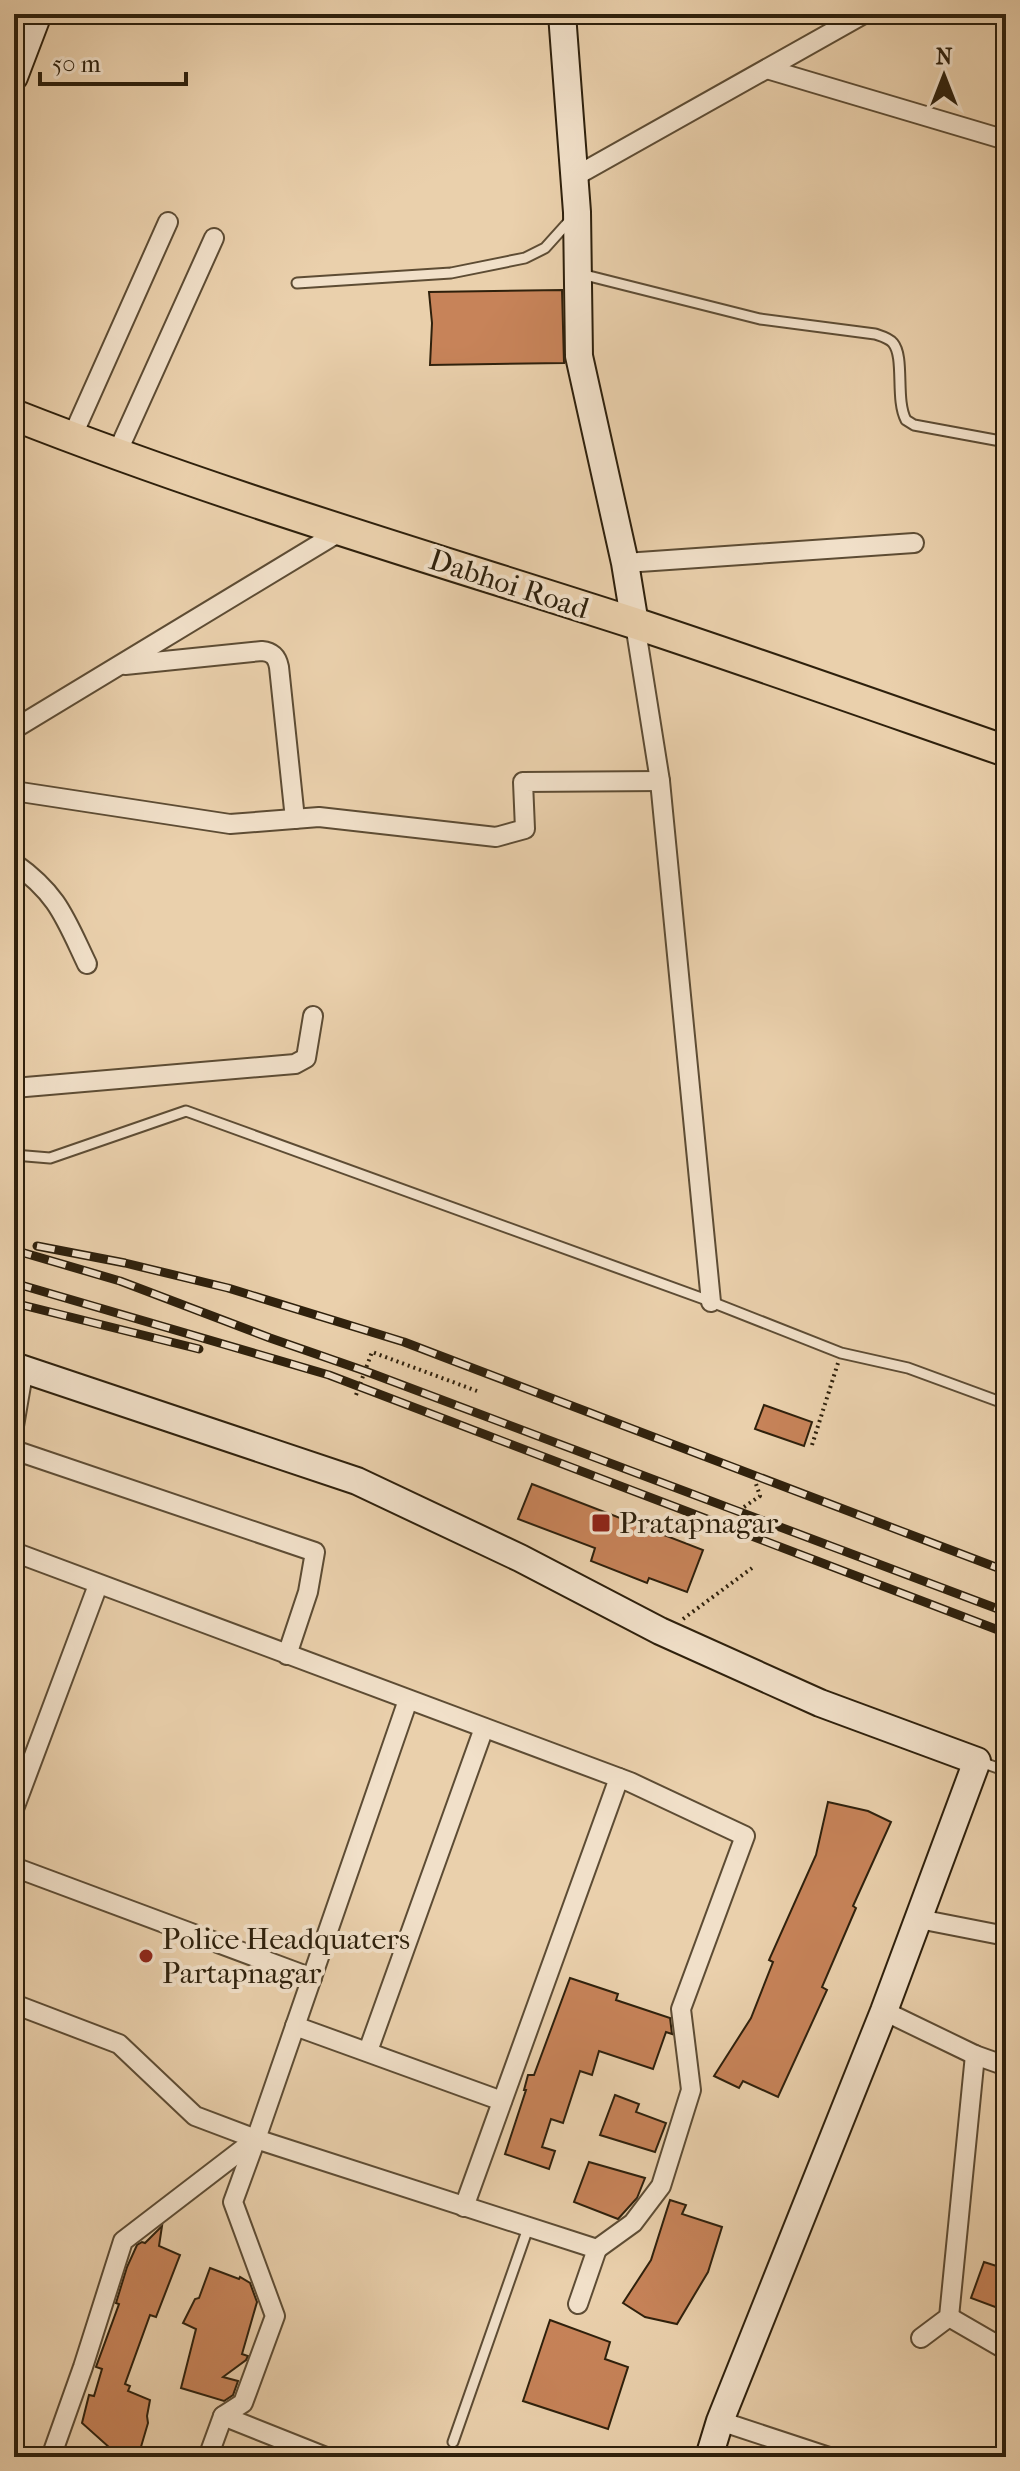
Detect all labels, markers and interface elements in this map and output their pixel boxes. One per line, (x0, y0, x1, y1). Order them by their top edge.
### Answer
scale bar (40, 36, 186, 86)
north arrow (904, 36, 984, 116)
text: N (936, 44, 953, 70)
text: 50 m (52, 50, 101, 78)
street label: Dabhoi Road (425, 542, 594, 627)
place label: Pratapnagar (619, 1506, 779, 1541)
marker: Pratapnagar (590, 1512, 612, 1534)
place label: Police Headquaters Partapnagar (162, 1922, 410, 1991)
marker: Police Headquaters Partapnagar (137, 1947, 155, 1965)

